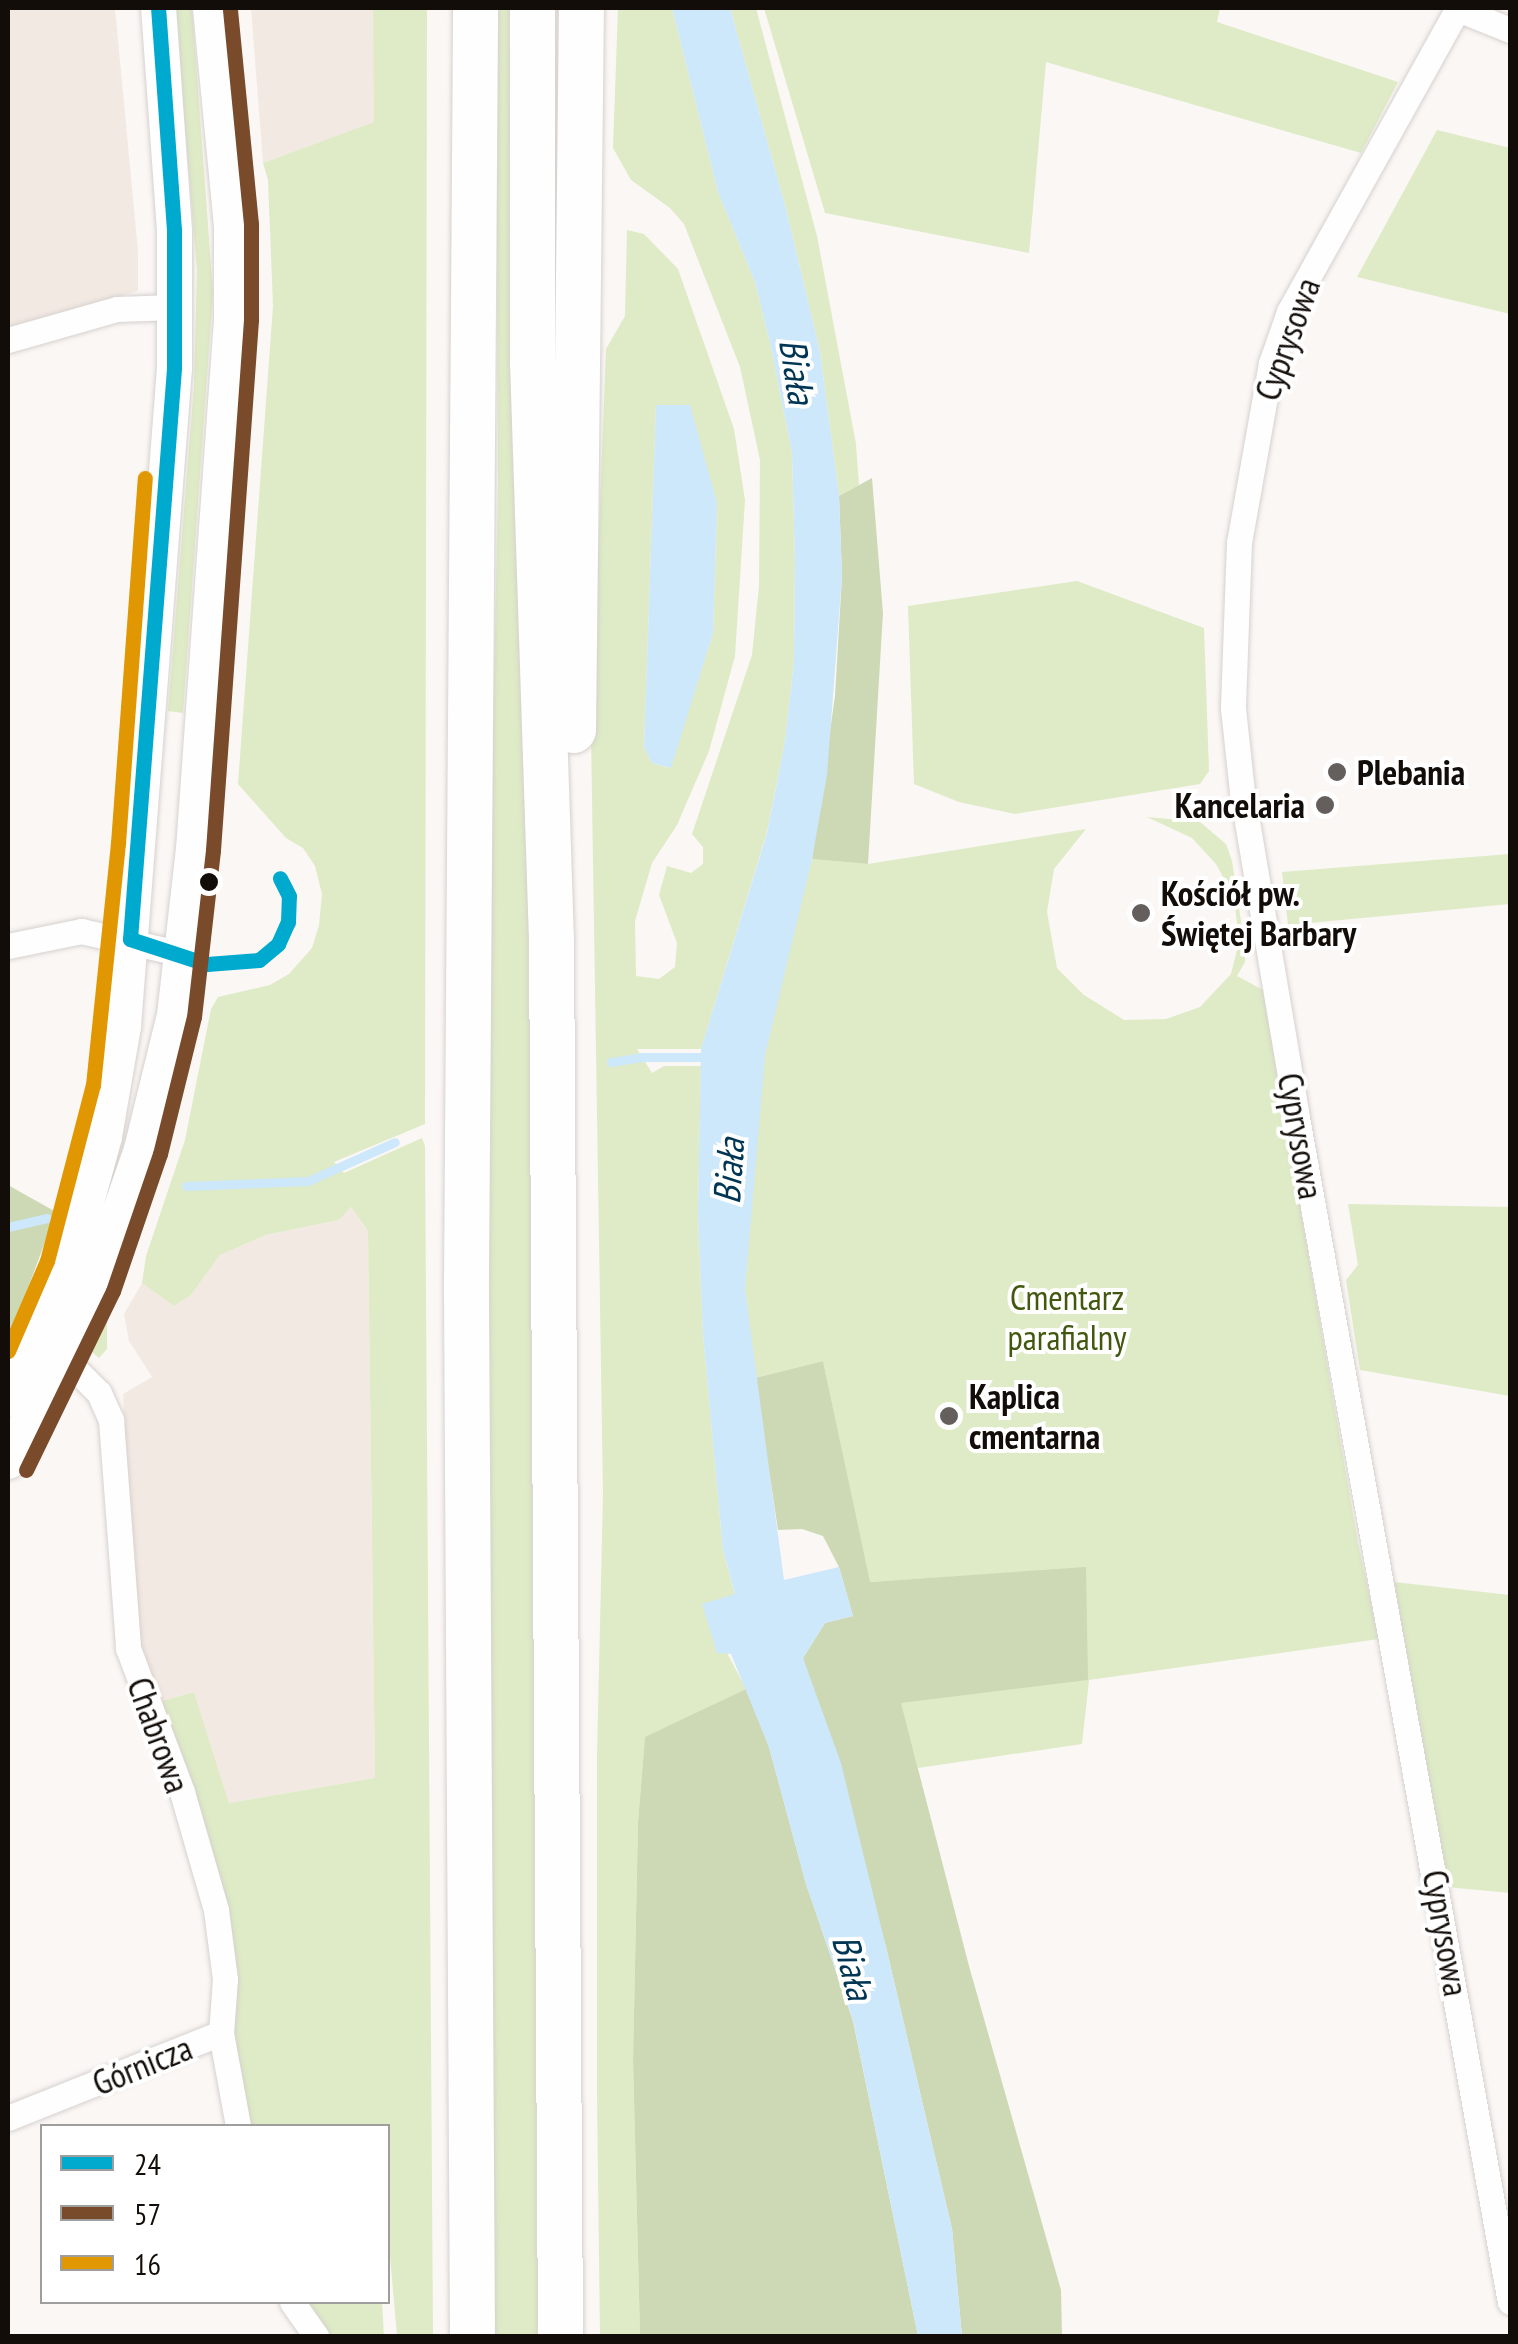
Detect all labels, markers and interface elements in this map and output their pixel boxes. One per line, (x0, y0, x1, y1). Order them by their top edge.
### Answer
street label: Cyprysowa (1246, 272, 1328, 406)
water label: Biała (770, 335, 826, 407)
place label: Plebania (1357, 751, 1465, 793)
marker: Plebania (1326, 761, 1348, 783)
place label: Kancelaria (1175, 784, 1305, 826)
marker: Kancelaria (1314, 794, 1336, 816)
unlabelled marker (199, 872, 219, 892)
place label: Kościół pw. Świętej Barbary (1161, 872, 1356, 954)
marker: Kościół pw. Świętej Barbary (1130, 902, 1152, 924)
street label: Cyprysowa (1269, 1070, 1333, 1202)
water label: Biała (703, 1137, 753, 1205)
park label: Cmentarz parafialny (1008, 1276, 1126, 1358)
place label: Kaplica cmentarna (969, 1375, 1100, 1457)
marker: Kaplica cmentarna (938, 1405, 960, 1427)
street label: Chabrowa (119, 1672, 199, 1798)
street label: Cyprysowa (1414, 1867, 1478, 1999)
water label: Biała (824, 1929, 884, 2005)
street label: Górnicza (86, 2026, 198, 2104)
legend (40, 2124, 390, 2304)
text: 24 (134, 2144, 161, 2183)
text: 57 (134, 2194, 161, 2233)
text: 16 (134, 2244, 161, 2283)

